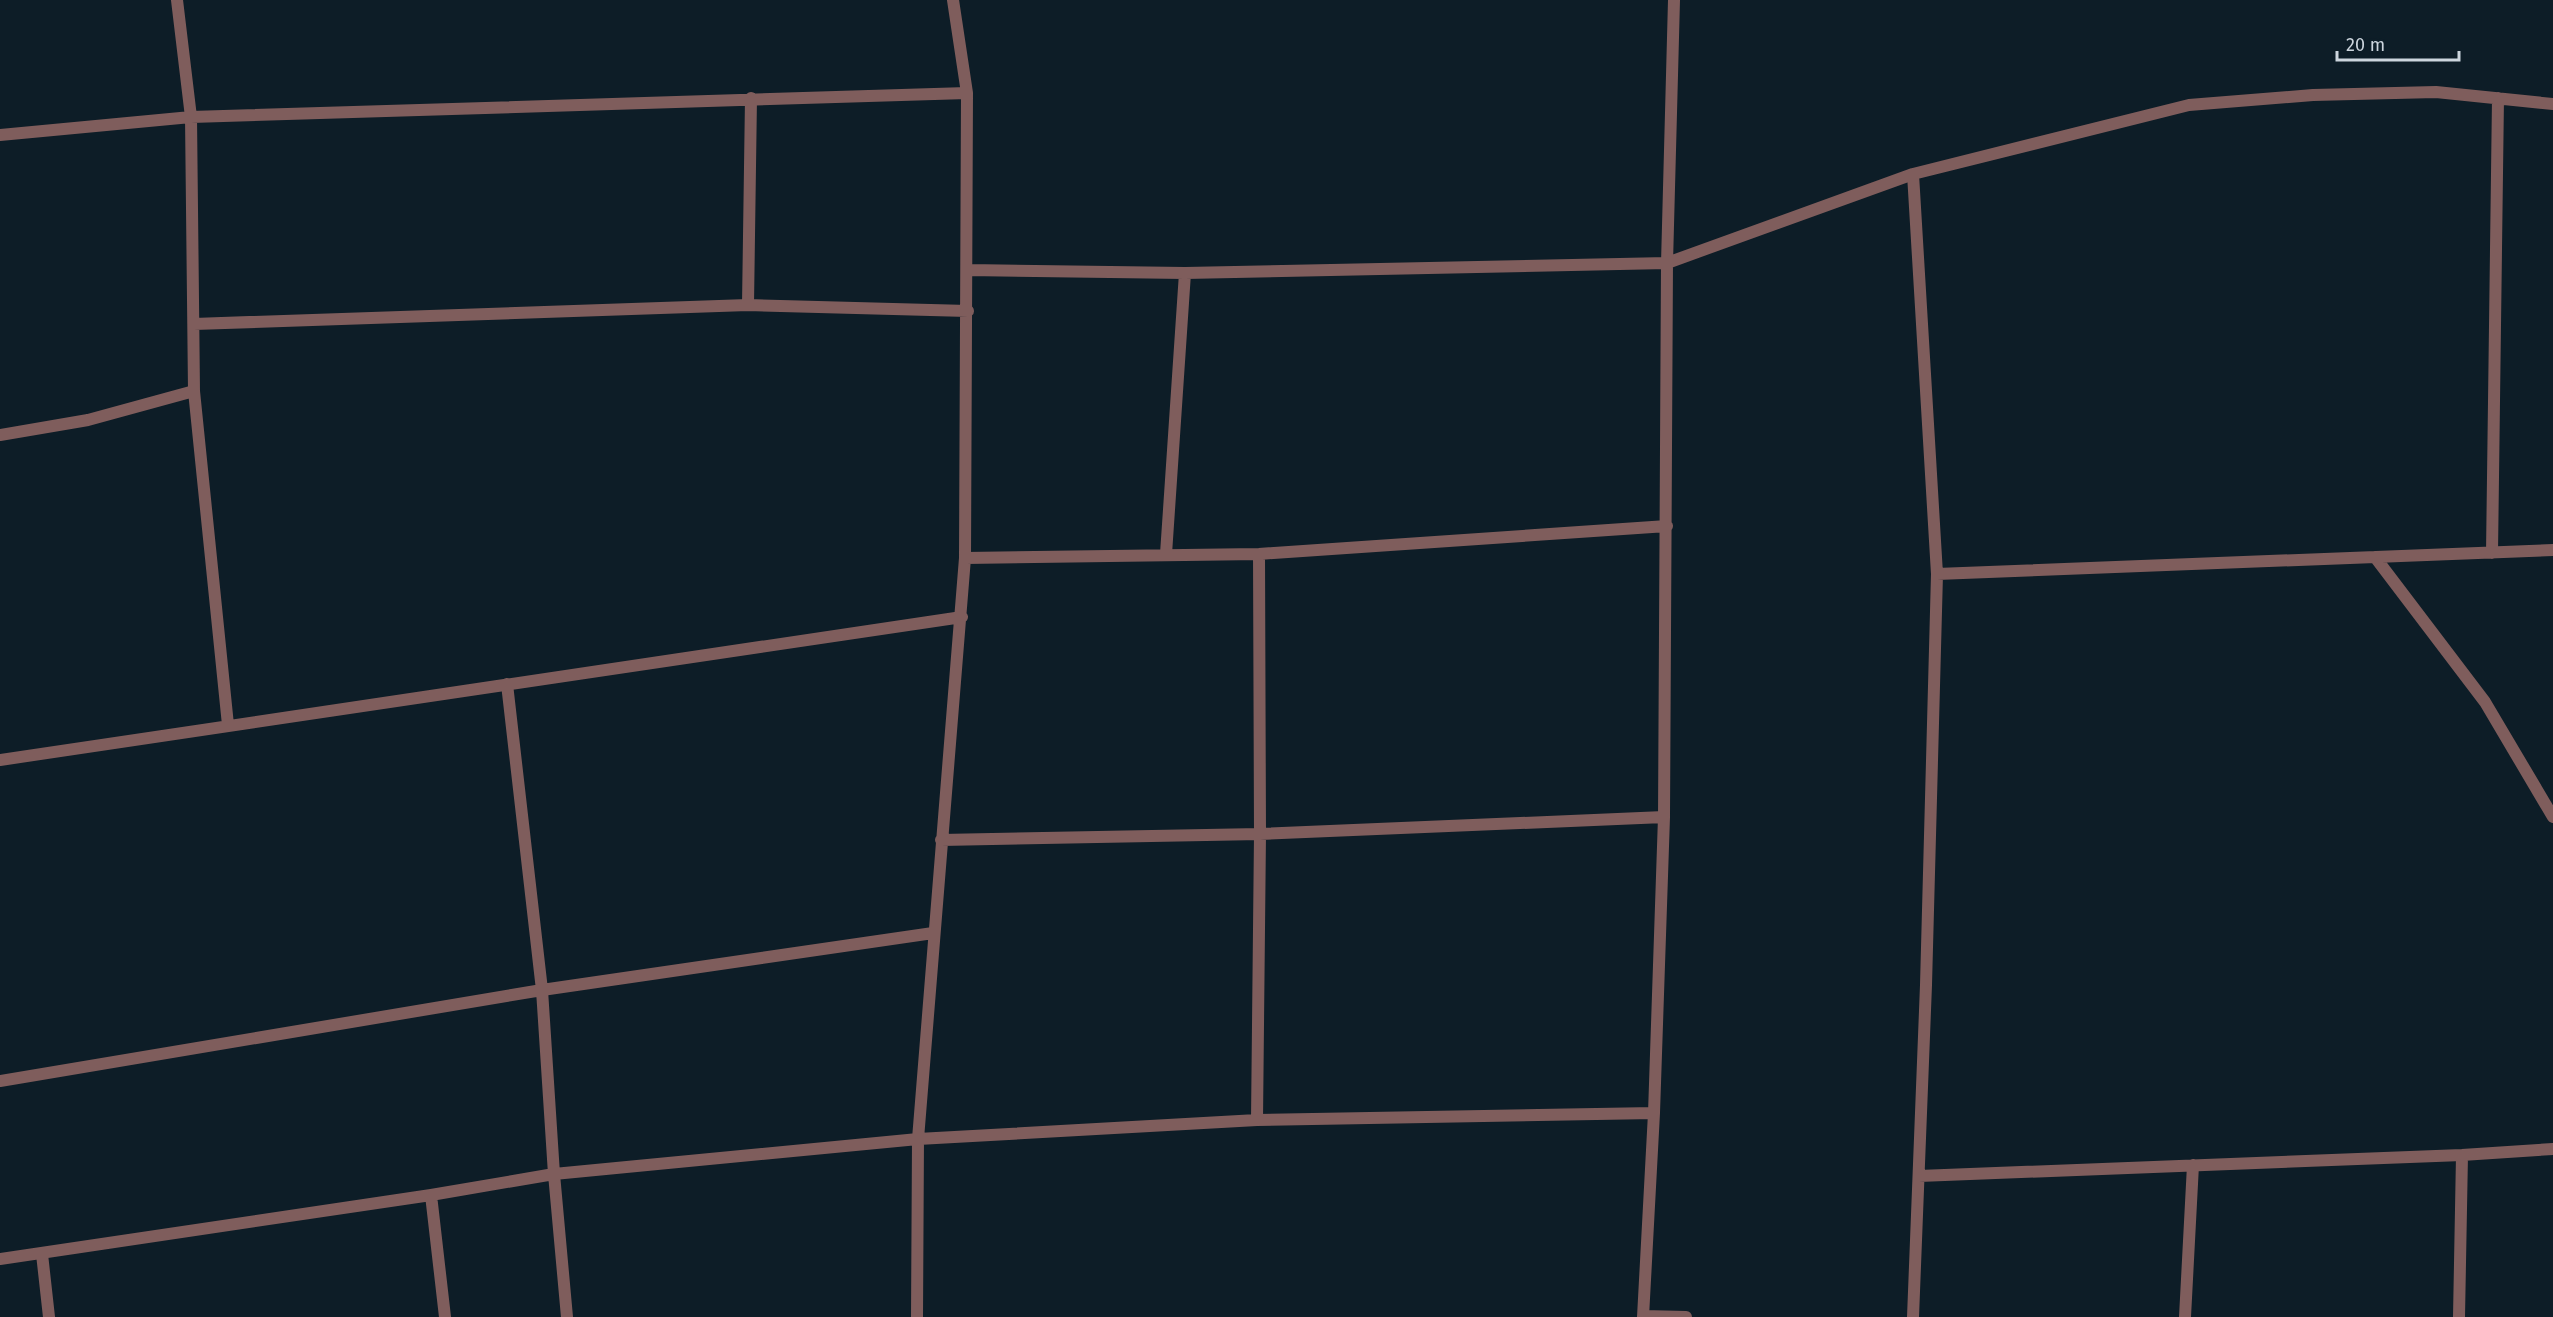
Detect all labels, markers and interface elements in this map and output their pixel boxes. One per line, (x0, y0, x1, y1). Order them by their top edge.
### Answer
scale bar (2337, 24, 2458, 62)
text: 20 m (2346, 34, 2385, 56)

